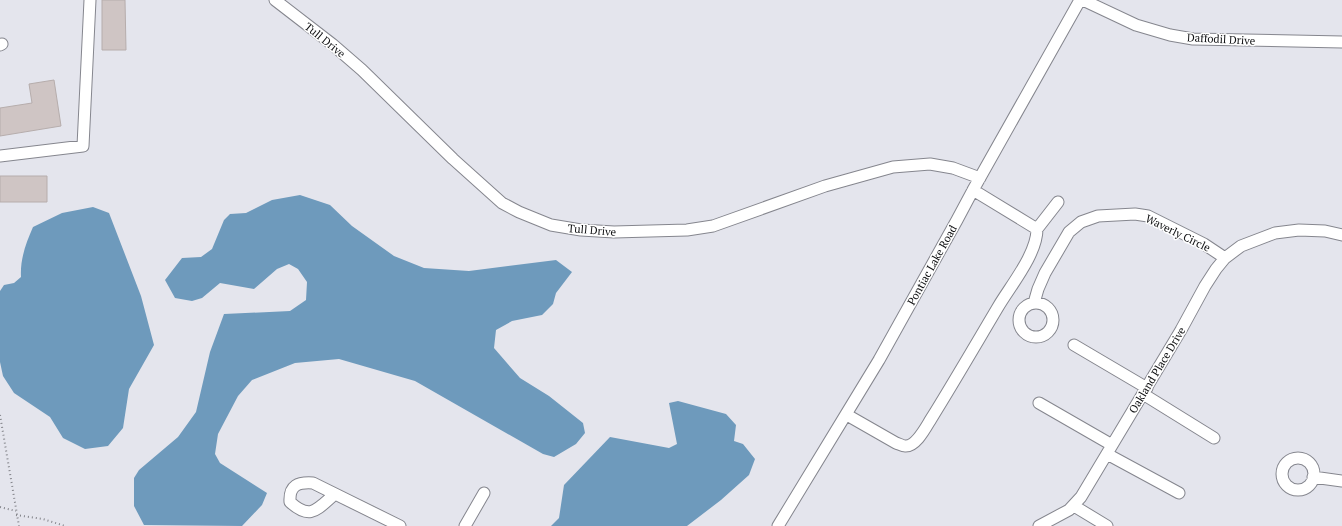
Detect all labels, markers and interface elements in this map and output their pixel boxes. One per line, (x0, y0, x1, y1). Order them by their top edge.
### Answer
street label: Tull Drive (302, 19, 349, 61)
street label: Daffodil Drive (1186, 30, 1256, 48)
street label: Waverly Circle (1143, 211, 1213, 255)
street label: Tull Drive (567, 221, 617, 239)
street label: Pontiac Lake Road (904, 222, 960, 308)
street label: Oakland Place Drive (1126, 324, 1189, 416)

